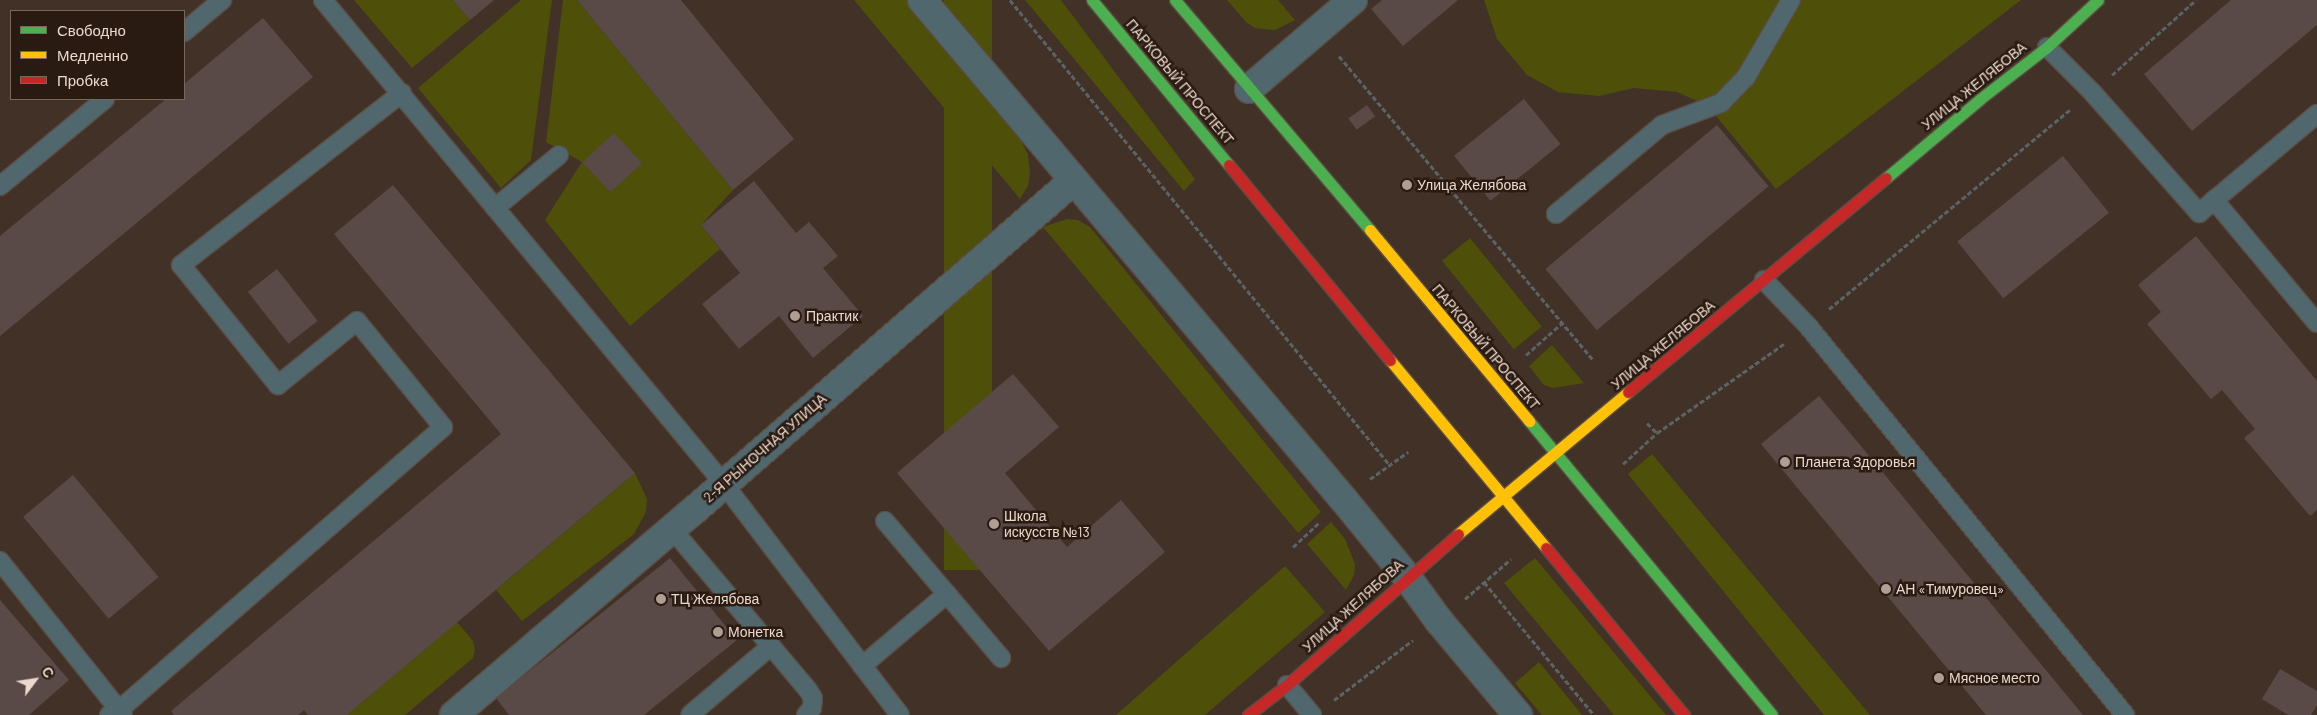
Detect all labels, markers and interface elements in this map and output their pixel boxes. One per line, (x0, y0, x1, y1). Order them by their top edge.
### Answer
legend (10, 10, 185, 100)
street label: ПАРКОВЫЙ ПРОСПЕКТ (1123, 16, 1237, 148)
text: Свободно (57, 21, 126, 39)
street label: УЛИЦА ЖЕЛЯБОВА (1918, 39, 2030, 133)
text: Медленно (57, 46, 128, 64)
text: Пробка (57, 71, 108, 89)
place label: Улица Желябова (1417, 177, 1526, 193)
marker: Улица Желябова (1401, 179, 1413, 191)
street label: ПАРКОВЫЙ ПРОСПЕКТ (1429, 281, 1543, 413)
street label: УЛИЦА ЖЕЛЯБОВА (1608, 297, 1718, 393)
place label: Практик (806, 308, 858, 324)
marker: Практик (788, 309, 802, 323)
street label: 2-Я РЫНОЧНАЯ УЛИЦА (700, 390, 830, 506)
place label: Планета Здоровья (1795, 454, 1915, 470)
marker: Планета Здоровья (1779, 456, 1791, 468)
place label: Школа искусств №13 (1004, 508, 1090, 540)
marker: Школа искусств №13 (988, 518, 1000, 530)
street label: УЛИЦА ЖЕЛЯБОВА (1299, 556, 1407, 656)
place label: АН «Тимуровец» (1896, 581, 2004, 597)
marker: АН «Тимуровец» (1880, 583, 1892, 595)
place label: ТЦ Желябова (671, 591, 759, 607)
marker: ТЦ Желябова (655, 593, 667, 605)
place label: Монетка (728, 624, 783, 640)
marker: Монетка (712, 626, 724, 638)
north arrow (10, 655, 60, 705)
text: С (38, 663, 58, 681)
place label: Мясное место (1949, 670, 2040, 686)
marker: Мясное место (1933, 672, 1945, 684)

